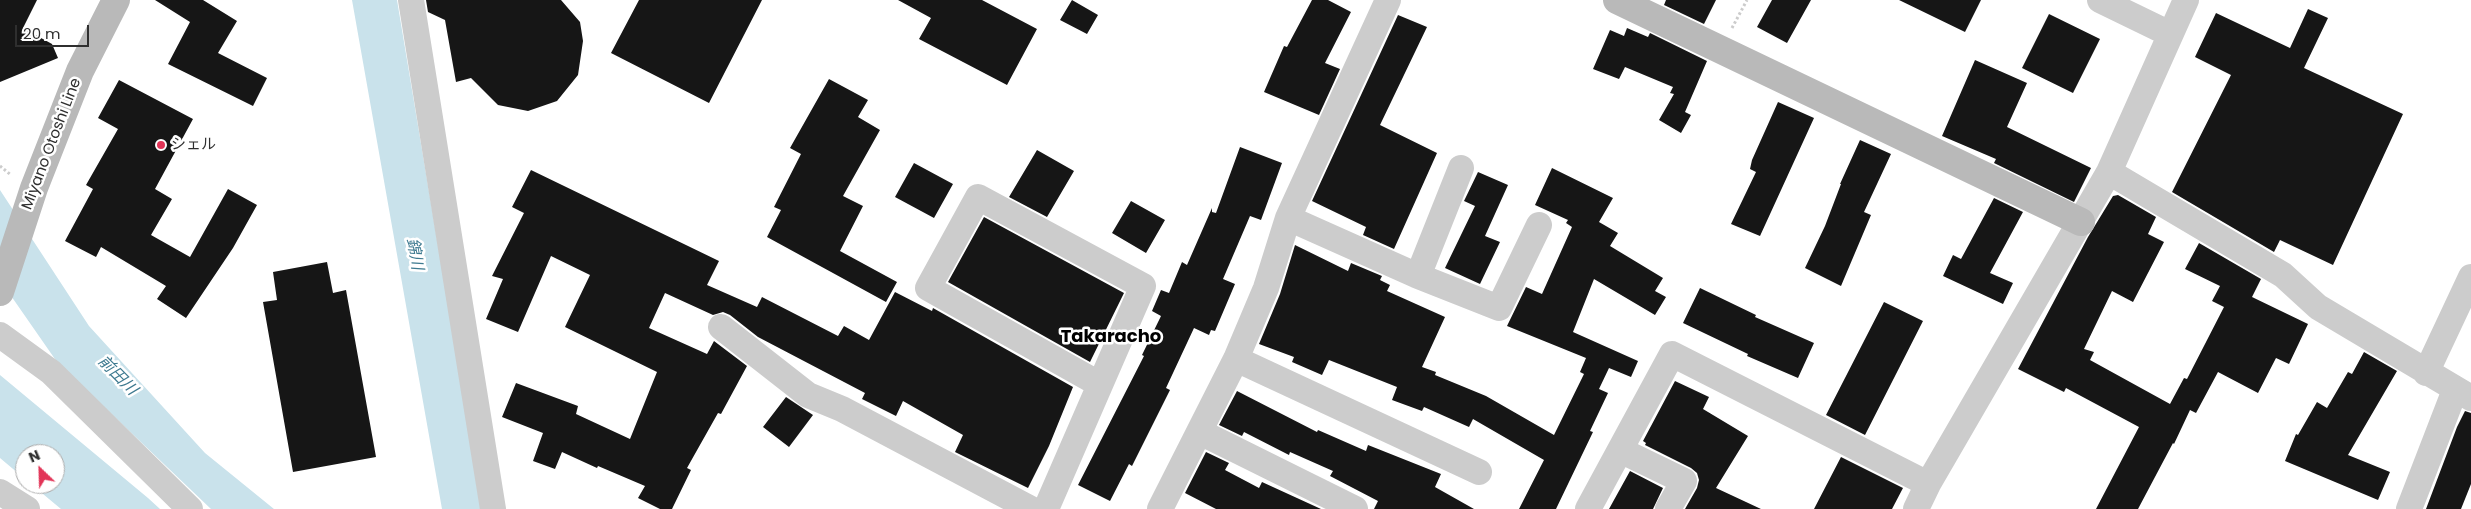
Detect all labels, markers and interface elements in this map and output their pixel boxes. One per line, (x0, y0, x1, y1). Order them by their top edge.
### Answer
scale bar (18, 15, 91, 47)
text: 20 m (23, 23, 61, 44)
street label: Miyano Otoshi Line (19, 76, 85, 212)
place label: シェル (171, 136, 216, 154)
marker: シェル (155, 139, 167, 151)
water label: 錦川 (402, 237, 426, 271)
district label: Takaracho (1061, 326, 1161, 348)
water label: 前田川 (93, 352, 141, 400)
north arrow (15, 444, 65, 494)
text: N (25, 445, 43, 467)

